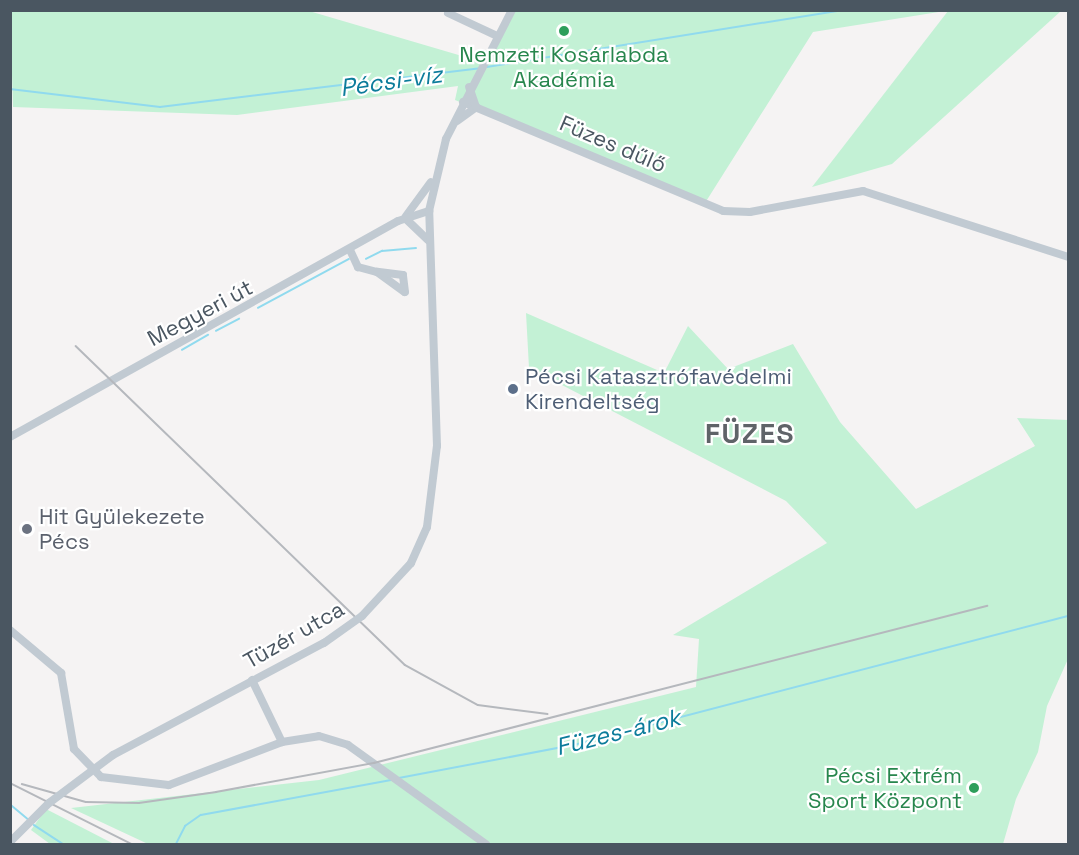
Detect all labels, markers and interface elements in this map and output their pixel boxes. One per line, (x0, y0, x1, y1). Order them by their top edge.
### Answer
marker: Nemzeti Kosárlabda Akadémia (557, 24, 571, 38)
place label: Nemzeti Kosárlabda Akadémia (459, 41, 669, 92)
water label: Pécsi-víz (338, 60, 444, 102)
street label: Füzes dűlő (556, 110, 670, 178)
street label: Megyeri út (143, 274, 257, 352)
place label: Pécsi Katasztrófavédelmi Kirendeltség (525, 363, 792, 414)
marker: Pécsi Katasztrófavédelmi Kirendeltség (506, 382, 520, 396)
district label: FÜZES (705, 416, 795, 450)
place label: Hit Gyülekezete Pécs (39, 503, 205, 554)
marker: Hit Gyülekezete Pécs (20, 522, 34, 536)
street label: Tüzér utca (239, 596, 349, 674)
water label: Füzes-árok (553, 703, 683, 761)
place label: Pécsi Extrém Sport Központ (808, 762, 962, 813)
marker: Pécsi Extrém Sport Központ (967, 781, 981, 795)

